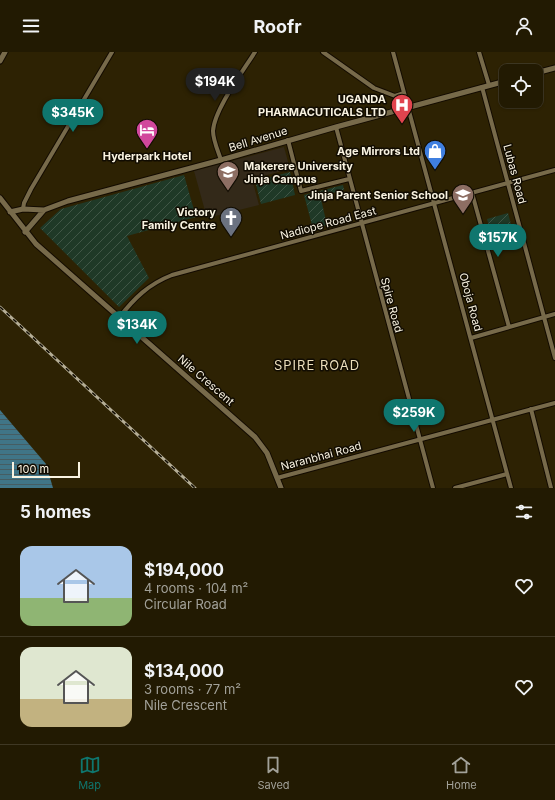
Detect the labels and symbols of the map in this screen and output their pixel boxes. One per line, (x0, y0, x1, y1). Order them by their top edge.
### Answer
pin: $194K (187, 68, 243, 102)
place label: UGANDA PHARMACUTICALS LTD (258, 92, 386, 119)
hospital icon: UGANDA PHARMACUTICALS LTD (389, 92, 415, 125)
pin: $345K (45, 99, 101, 133)
hotel icon: Hyderpark Hotel (134, 117, 160, 150)
street label: Bell Avenue (227, 123, 289, 155)
shop icon: Age Mirrors Ltd (422, 138, 448, 171)
street label: Lubas Road (500, 143, 530, 205)
place label: Age Mirrors Ltd (337, 144, 420, 158)
place label: Hyderpark Hotel (103, 149, 191, 163)
school or university icon: Makerere University Jinja Campus (215, 159, 241, 192)
place label: Makerere University Jinja Campus (244, 159, 353, 186)
school or university icon: Jinja Parent Senior School (450, 182, 476, 215)
place label: Jinja Parent Senior School (308, 188, 448, 202)
street label: Nadiope Road East (279, 203, 378, 243)
place label: Victory Family Centre (142, 205, 216, 232)
church icon: Victory Family Centre (218, 205, 244, 238)
pin: $157K (470, 224, 526, 258)
street label: Oboja Road (456, 271, 486, 333)
street label: Spire Road (378, 276, 406, 334)
pin: $134K (109, 311, 165, 345)
street label: Nile Crescent (175, 352, 237, 409)
district label: SPIRE ROAD (274, 357, 360, 373)
pin: $259K (386, 399, 442, 433)
street label: Naranbhai Road (279, 438, 363, 474)
scale bar (12, 460, 80, 479)

